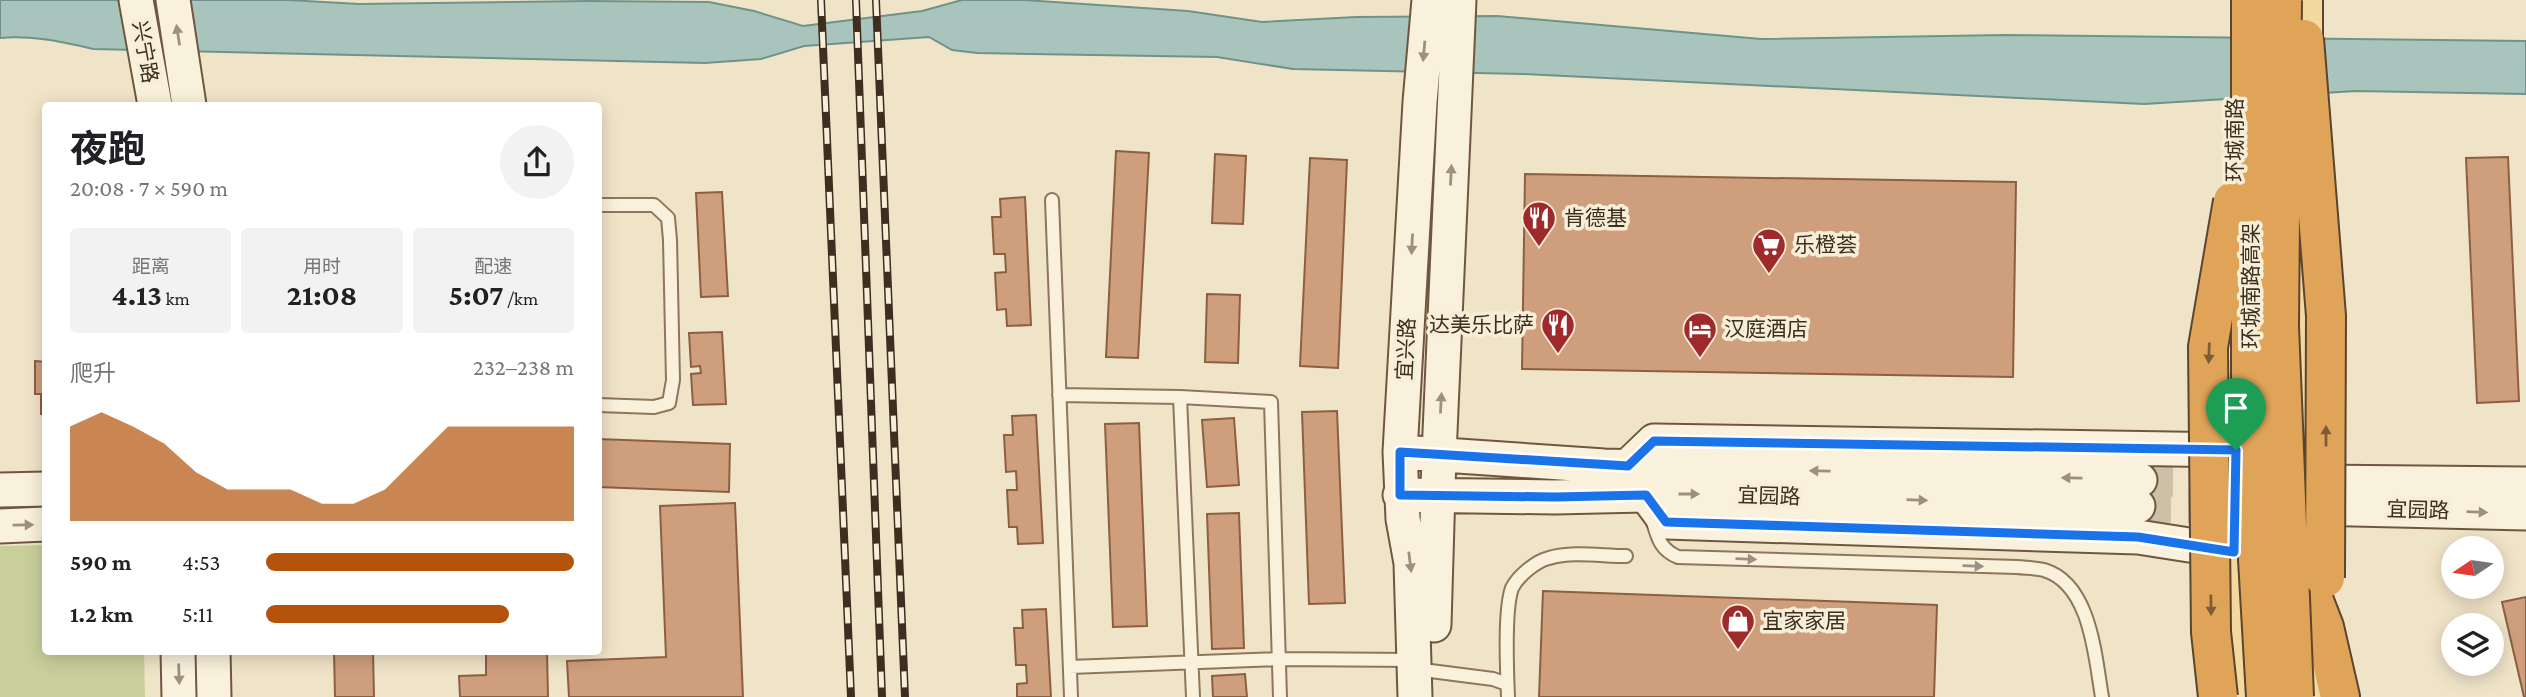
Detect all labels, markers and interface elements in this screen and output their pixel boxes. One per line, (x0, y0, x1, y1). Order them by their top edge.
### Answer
street label: 兴宁路 (128, 19, 162, 85)
one-way arrow (172, 24, 183, 46)
one-way arrow (1418, 40, 1429, 62)
street label: 环城南路 (2223, 98, 2247, 182)
button: share (500, 125, 574, 199)
text: 夜跑 (70, 128, 146, 170)
one-way arrow (1446, 164, 1457, 186)
text: 20:08 · 7 × 590 m (70, 175, 228, 201)
restaurant icon: 肯德基 (1520, 199, 1558, 248)
place label: 肯德基 (1564, 206, 1627, 230)
street label: 环城南路高架 (2239, 223, 2263, 349)
supermarket icon: 乐橙荟 (1750, 226, 1788, 275)
one-way arrow (1406, 233, 1417, 255)
place label: 乐橙荟 (1794, 233, 1857, 257)
text: 距离 (132, 256, 170, 277)
text: 用时 (303, 256, 341, 277)
text: 配速 (474, 256, 512, 277)
text: 4.13 (112, 278, 162, 311)
text: 21:08 (287, 278, 357, 311)
text: 5:07 (448, 278, 504, 311)
text: km (162, 288, 190, 309)
text: /km (504, 288, 538, 309)
restaurant icon: 达美乐比萨 (1539, 306, 1577, 355)
hotel icon: 汉庭酒店 (1681, 310, 1719, 359)
place label: 达美乐比萨 (1429, 313, 1534, 337)
street label: 宜兴路 (1392, 317, 1420, 381)
place label: 汉庭酒店 (1724, 317, 1808, 341)
one-way arrow (2203, 342, 2214, 364)
text: 232–238 m (473, 354, 574, 380)
text: 爬升 (70, 360, 116, 386)
pin (2206, 378, 2266, 450)
icon: arrive (2217, 389, 2255, 427)
one-way arrow (1435, 391, 1446, 413)
one-way arrow (2320, 425, 2332, 447)
one-way arrow (1809, 466, 1831, 477)
one-way arrow (2061, 472, 2083, 484)
street label: 宜园路 (1737, 483, 1801, 509)
one-way arrow (1678, 488, 1700, 500)
one-way arrow (1906, 494, 1928, 506)
street label: 宜园路 (2386, 497, 2450, 523)
one-way arrow (2466, 506, 2488, 517)
one-way arrow (12, 519, 34, 531)
north arrow (2441, 536, 2504, 598)
map controls (2441, 536, 2504, 676)
text: 590 m (70, 549, 131, 575)
text: 4:53 (182, 549, 220, 575)
one-way arrow (1405, 551, 1416, 573)
one-way arrow (1735, 553, 1757, 565)
one-way arrow (1963, 560, 1985, 571)
one-way arrow (2205, 594, 2217, 616)
text: 1.2 km (70, 601, 133, 627)
text: 5:11 (182, 601, 213, 627)
shop icon: 宜家家居 (1719, 602, 1757, 651)
place label: 宜家家居 (1762, 609, 1846, 633)
button: layers (2441, 613, 2504, 676)
one-way arrow (173, 663, 184, 685)

